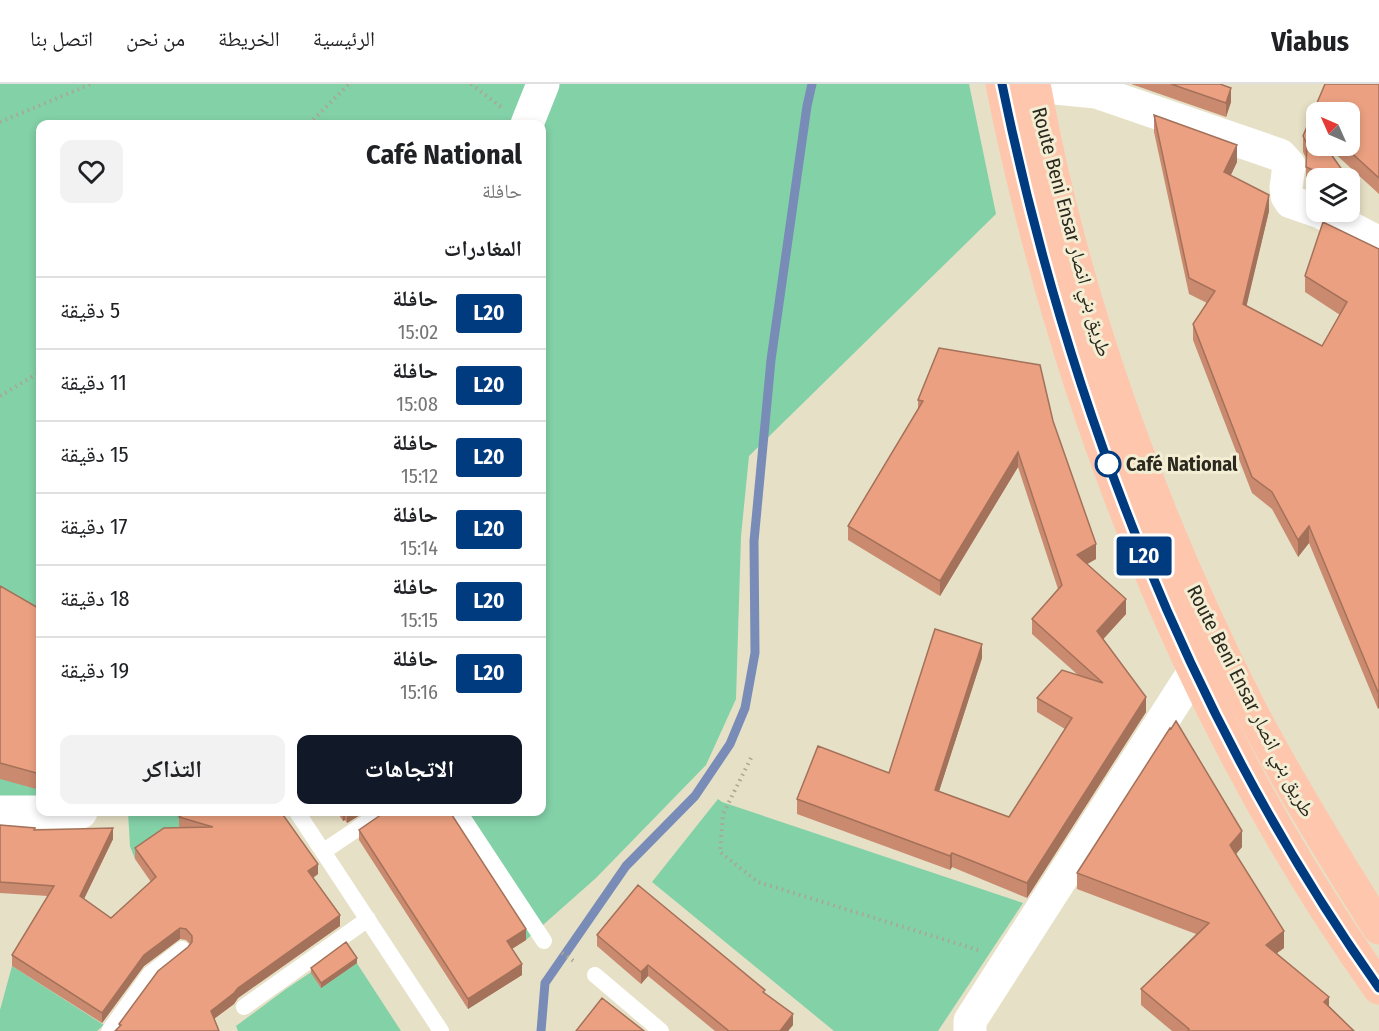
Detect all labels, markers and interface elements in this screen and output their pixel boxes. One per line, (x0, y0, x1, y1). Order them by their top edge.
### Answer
text: Viabus (1271, 25, 1349, 58)
text: اتصل بنا (30, 26, 93, 52)
text: من نحن (126, 26, 185, 52)
text: الخريطة (218, 26, 280, 52)
text: الرئيسية (313, 26, 375, 52)
north arrow (1306, 102, 1360, 156)
map controls (1306, 102, 1360, 222)
street label: Route Beni Ensar طريق بني انصار (1023, 105, 1117, 360)
text: Café National (366, 138, 522, 171)
button: heart (60, 140, 123, 203)
button: layers (1306, 168, 1360, 222)
text: حافلة (482, 179, 522, 203)
text: المغادرات (444, 235, 522, 262)
text: حافلة (392, 285, 438, 312)
text: 5 دقيقة (60, 297, 120, 324)
text: L20 (474, 300, 504, 326)
text: 15:02 (398, 320, 438, 344)
text: حافلة (392, 357, 438, 384)
text: 11 دقيقة (60, 369, 127, 396)
text: L20 (474, 372, 504, 398)
text: 15:08 (396, 392, 438, 416)
text: حافلة (392, 429, 438, 456)
text: 15 دقيقة (60, 441, 129, 468)
text: L20 (474, 444, 504, 470)
marker: Café National (1095, 451, 1121, 477)
place label: Café National (1126, 452, 1238, 476)
text: 15:12 (401, 464, 438, 488)
text: حافلة (392, 501, 438, 528)
text: 17 دقيقة (60, 513, 127, 540)
text: L20 (474, 516, 504, 542)
text: 15:14 (400, 536, 438, 560)
line badge: L20 (1110, 536, 1178, 576)
text: L20 (1129, 543, 1159, 569)
text: حافلة (392, 573, 438, 600)
street label: Route Beni Ensar طريق بني انصار (1178, 581, 1320, 823)
text: 18 دقيقة (60, 585, 130, 612)
text: L20 (474, 588, 504, 614)
text: 15:15 (401, 608, 438, 632)
text: حافلة (392, 645, 438, 672)
text: 19 دقيقة (60, 657, 129, 684)
text: L20 (474, 660, 504, 686)
text: 15:16 (400, 680, 438, 704)
button: التذاكر (60, 735, 285, 804)
button: الاتجاهات (297, 735, 522, 804)

